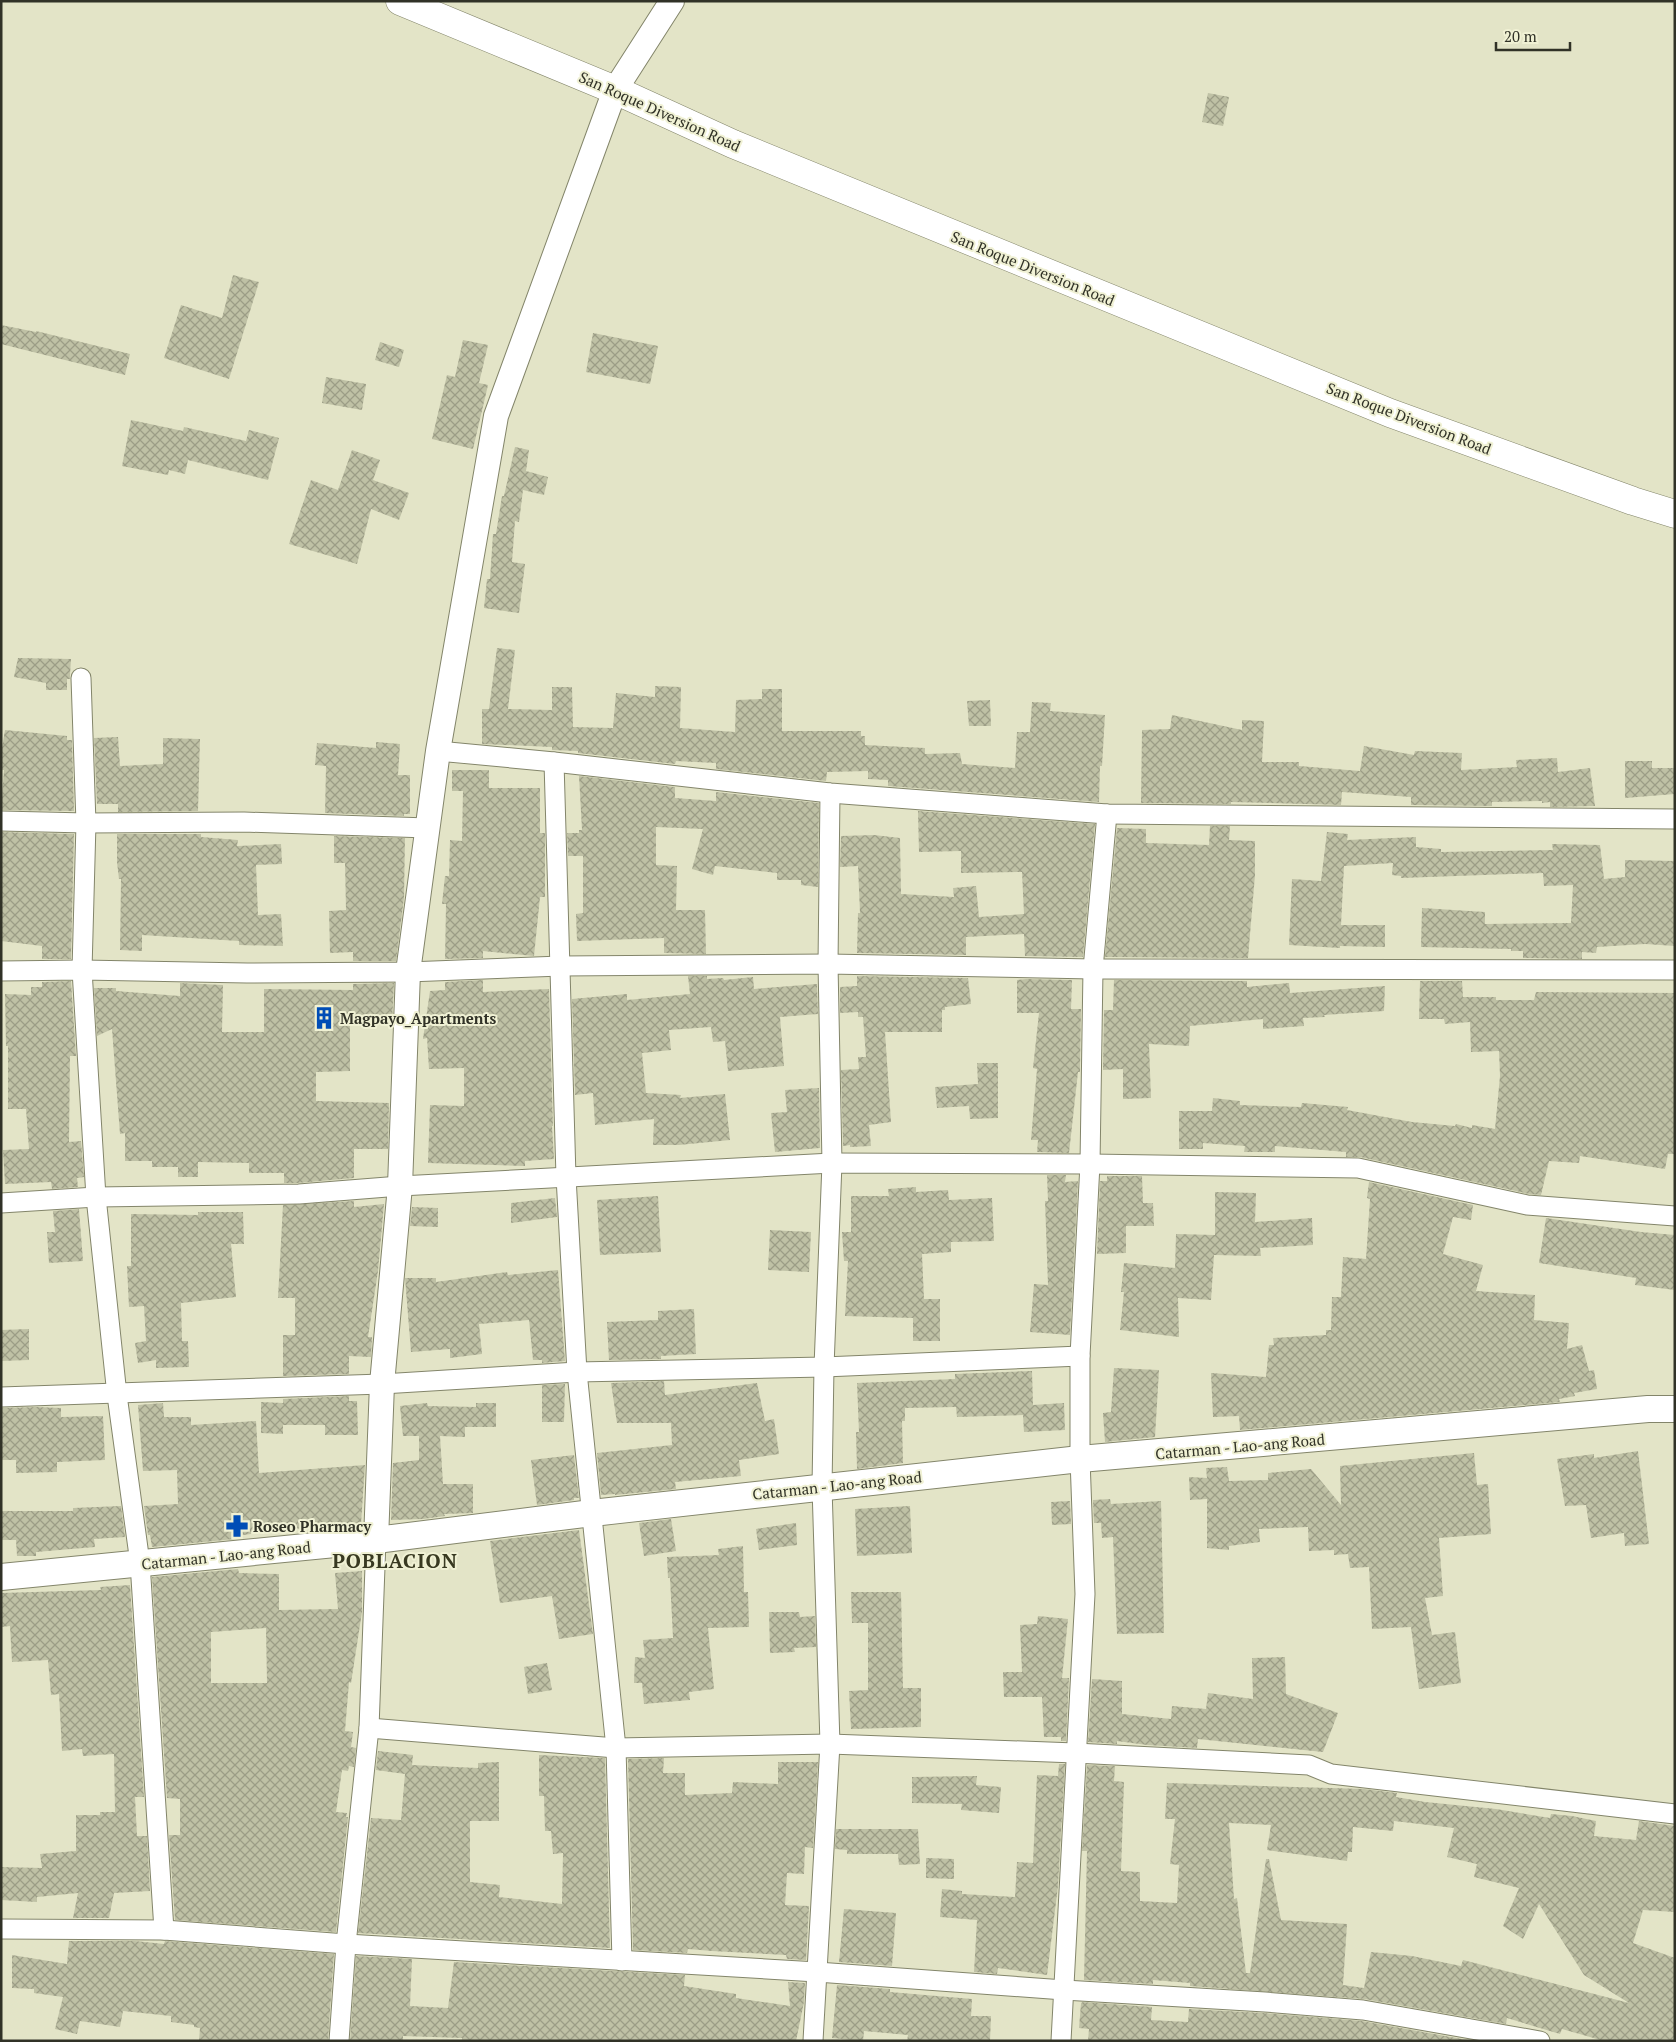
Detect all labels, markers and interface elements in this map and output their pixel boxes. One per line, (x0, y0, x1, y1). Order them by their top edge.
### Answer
scale bar (1496, 20, 1570, 52)
text: 20 m (1504, 26, 1537, 46)
street label: San Roque Diversion Road (576, 66, 744, 156)
street label: San Roque Diversion Road (948, 226, 1118, 310)
street label: San Roque Diversion Road (1324, 377, 1494, 459)
building icon: Magpayo_Apartments (311, 1005, 337, 1031)
place label: Magpayo_Apartments (340, 1008, 496, 1028)
street label: Catarman - Lao-ang Road (1154, 1429, 1326, 1463)
street label: Catarman - Lao-ang Road (751, 1466, 923, 1504)
pharmacy icon: Roseo Pharmacy (224, 1513, 250, 1539)
place label: Roseo Pharmacy (253, 1516, 372, 1536)
street label: Catarman - Lao-ang Road (140, 1536, 312, 1574)
district label: POBLACION (332, 1547, 458, 1574)

